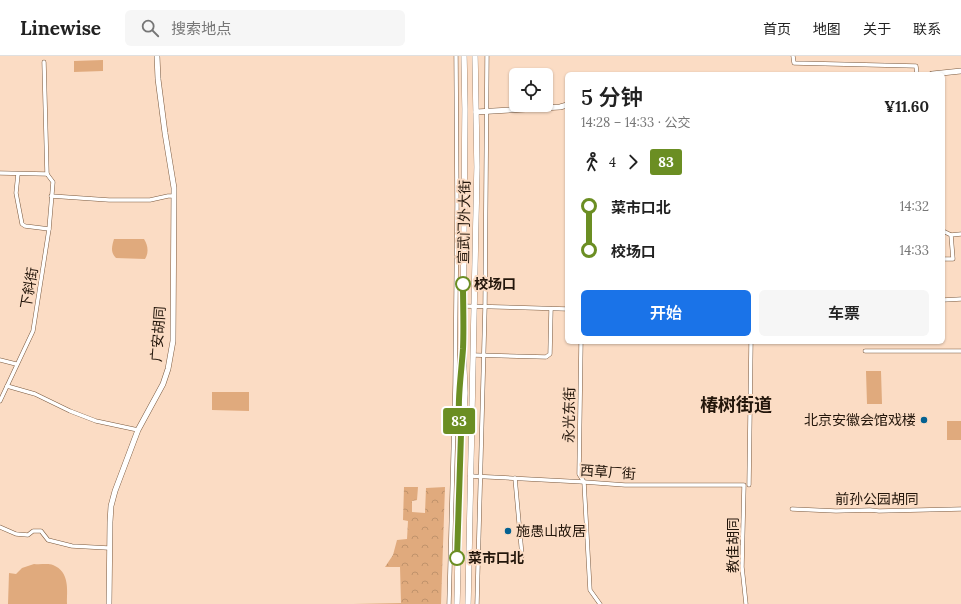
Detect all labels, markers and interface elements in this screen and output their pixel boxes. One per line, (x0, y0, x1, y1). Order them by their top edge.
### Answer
search box (125, 10, 405, 46)
text: Linewise (20, 16, 101, 40)
icon: search (139, 17, 161, 39)
text: 搜索地点 (171, 19, 231, 38)
text: 首页 (763, 20, 791, 38)
text: 地图 (813, 20, 841, 38)
text: 关于 (863, 20, 891, 38)
text: 联系 (913, 20, 941, 38)
map controls (509, 68, 553, 112)
button: locate (509, 68, 553, 112)
text: 5 分钟 (581, 83, 643, 111)
text: ¥11.60 (884, 97, 929, 116)
text: 14:28 – 14:33 · 公交 (581, 114, 690, 131)
icon: walk (581, 151, 603, 173)
icon: forward (622, 151, 644, 173)
text: 83 (658, 153, 674, 171)
text: 4 (609, 154, 616, 171)
street label: 宣武门外大街 (454, 180, 474, 264)
text: 菜市口北 (611, 198, 671, 217)
text: 14:32 (900, 198, 929, 215)
text: 校场口 (611, 242, 656, 261)
text: 14:33 (899, 242, 929, 259)
street label: 下斜街 (16, 266, 42, 310)
place label: 校场口 (474, 275, 516, 293)
marker: 校场口 (455, 276, 471, 292)
button: 开始 (581, 290, 751, 336)
button: 车票 (759, 290, 929, 336)
street label: 广安胡同 (147, 305, 169, 363)
street label: 永光东街 (560, 387, 578, 443)
district label: 椿树街道 (700, 393, 772, 416)
line badge: 83 (441, 408, 477, 434)
place label: 北京安徽会馆戏楼 (804, 411, 916, 429)
text: 83 (451, 412, 467, 430)
marker: 北京安徽会馆戏楼 (919, 415, 929, 425)
street label: 西草厂街 (579, 461, 637, 483)
street label: 前孙公园胡同 (835, 490, 919, 508)
street label: 教佳胡同 (724, 517, 742, 573)
place label: 施愚山故居 (516, 522, 586, 540)
marker: 施愚山故居 (503, 526, 513, 536)
place label: 菜市口北 (468, 549, 524, 567)
marker: 菜市口北 (449, 550, 465, 566)

